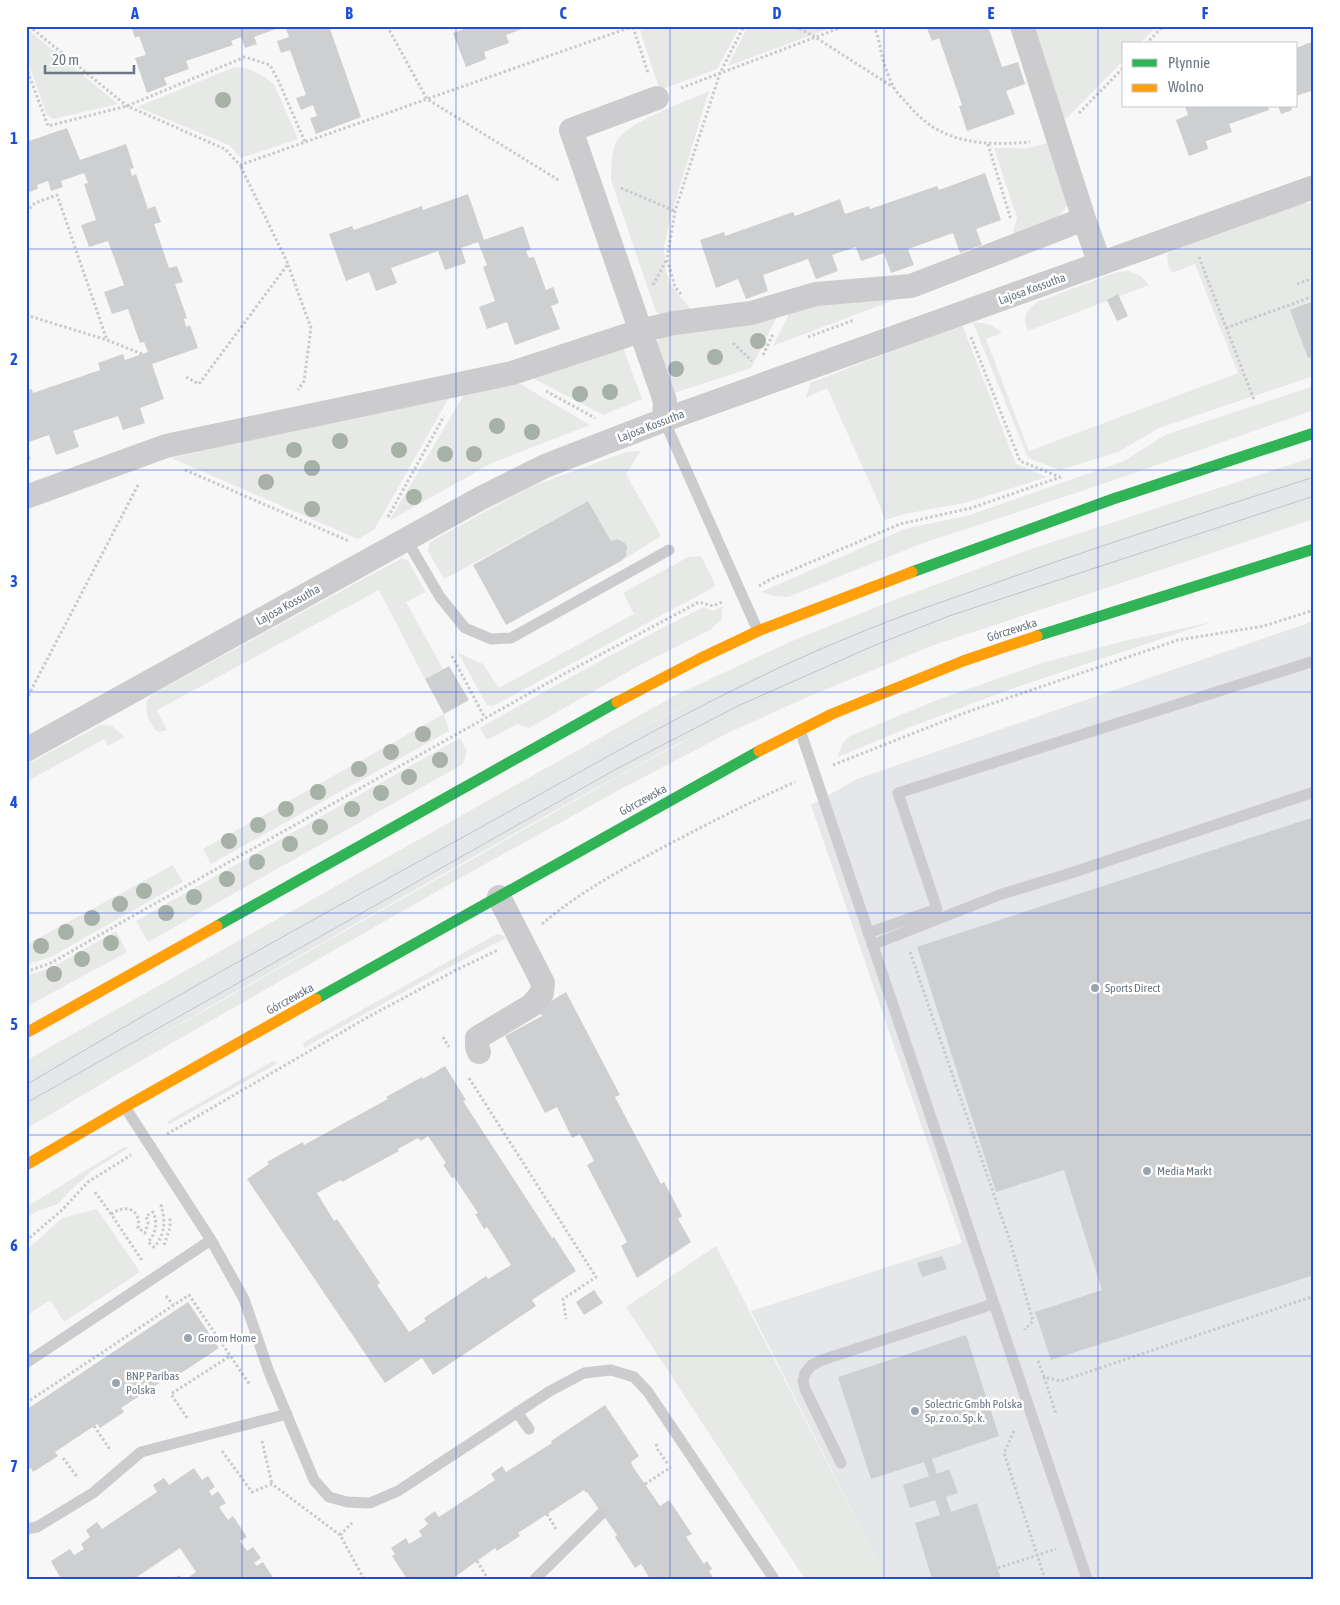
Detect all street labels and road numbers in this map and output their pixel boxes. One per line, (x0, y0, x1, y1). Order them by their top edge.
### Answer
street label: Lajosa Kossutha (996, 270, 1068, 308)
street label: Lajosa Kossutha (616, 407, 686, 445)
street label: Lajosa Kossutha (254, 582, 322, 628)
street label: Górczewska (985, 615, 1039, 645)
street label: Górczewska (617, 781, 669, 819)
street label: Górczewska (264, 980, 316, 1018)

